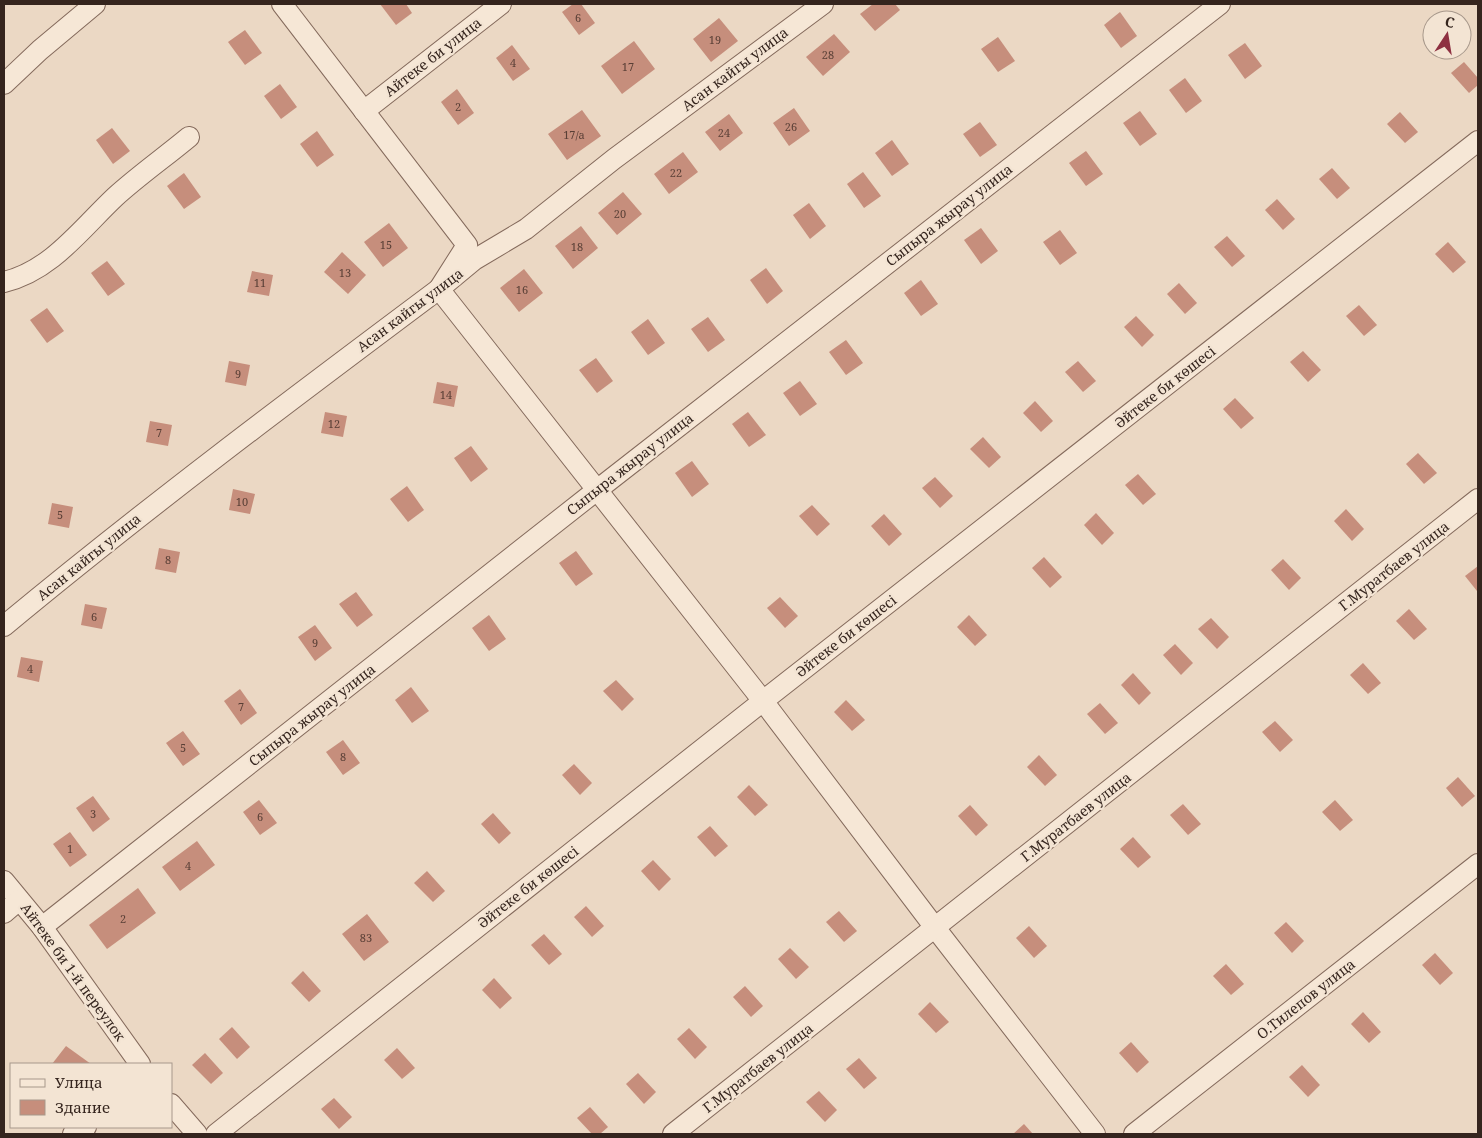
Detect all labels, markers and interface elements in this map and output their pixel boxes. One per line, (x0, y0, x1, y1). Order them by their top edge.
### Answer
house number: 6 (575, 10, 581, 25)
north arrow (1422, 10, 1472, 60)
text: С (1443, 12, 1456, 32)
street label: Айтеке би улица (380, 13, 485, 100)
street label: Асан кайгы улица (678, 22, 792, 115)
house number: 19 (709, 32, 721, 47)
house number: 28 (822, 47, 834, 62)
house number: 4 (510, 55, 516, 70)
house number: 17 (622, 59, 634, 74)
house number: 2 (455, 99, 461, 114)
house number: 26 (785, 119, 797, 134)
house number: 24 (718, 125, 730, 140)
house number: 17/а (563, 127, 585, 142)
street label: Сыпыра жырау улица (881, 159, 1016, 270)
house number: 22 (670, 165, 682, 180)
house number: 20 (614, 206, 626, 221)
house number: 15 (380, 237, 392, 252)
house number: 18 (571, 239, 583, 254)
street label: Асан кайгы улица (353, 263, 467, 356)
house number: 13 (339, 265, 351, 280)
house number: 11 (254, 275, 266, 290)
house number: 16 (516, 282, 528, 297)
street label: Әйтеке би көшесі (1110, 341, 1219, 432)
house number: 9 (235, 366, 241, 381)
house number: 14 (440, 387, 452, 402)
street label: Сыпыра жырау улица (562, 408, 697, 519)
house number: 12 (328, 416, 340, 431)
house number: 7 (156, 425, 162, 440)
house number: 10 (236, 494, 248, 509)
house number: 5 (57, 507, 63, 522)
street label: Асан кайгы улица (33, 509, 145, 604)
street label: Г.Муратбаев улица (1335, 516, 1453, 615)
house number: 8 (165, 552, 171, 567)
street label: Әйтеке би көшесі (791, 590, 900, 681)
house number: 6 (91, 609, 97, 624)
house number: 9 (312, 635, 318, 650)
street label: Сыпыра жырау улица (244, 659, 379, 770)
house number: 4 (27, 661, 33, 676)
house number: 7 (238, 699, 244, 714)
house number: 5 (180, 740, 186, 755)
house number: 8 (340, 749, 346, 764)
street label: Г.Муратбаев улица (1017, 767, 1135, 866)
house number: 3 (90, 806, 96, 821)
house number: 6 (257, 809, 263, 824)
house number: 1 (67, 841, 73, 856)
street label: Әйтеке би көшесі (473, 841, 582, 932)
house number: 4 (185, 858, 191, 873)
street label: Айтеке би 1-й переулок (17, 899, 130, 1045)
house number: 2 (120, 911, 126, 926)
house number: 83 (360, 930, 372, 945)
street label: О.Тилепов улица (1253, 954, 1359, 1043)
street label: Г.Муратбаев улица (699, 1018, 817, 1117)
legend (10, 1063, 172, 1128)
text: Улица (55, 1072, 103, 1092)
text: Здание (55, 1097, 110, 1117)

